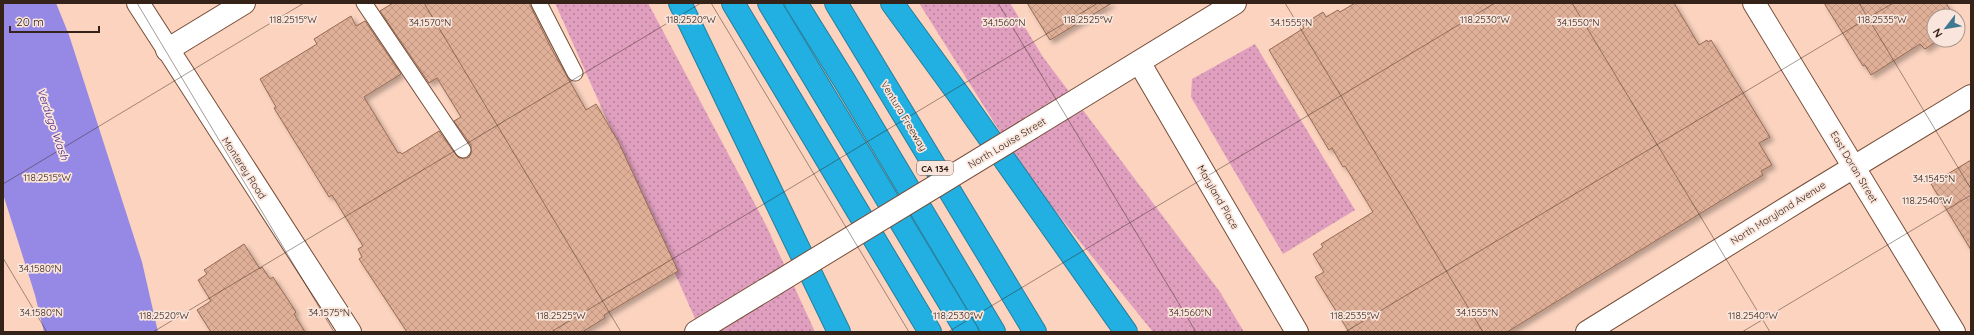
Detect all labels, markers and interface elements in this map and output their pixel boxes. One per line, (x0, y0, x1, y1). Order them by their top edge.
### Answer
scale bar (10, 8, 99, 34)
north arrow (1926, 8, 1966, 48)
text: 118.2515°W (269, 13, 317, 26)
text: 118.2520°W (666, 13, 716, 26)
text: 118.2525°W (1063, 13, 1113, 26)
text: 118.2530°W (1460, 13, 1510, 26)
text: 118.2535°W (1857, 13, 1907, 26)
text: 20 m (16, 14, 44, 29)
text: 34.1570°N (409, 16, 451, 29)
text: 34.1560°N (983, 16, 1025, 29)
text: 34.1555°N (1270, 16, 1312, 29)
text: 34.1550°N (1556, 16, 1600, 29)
text: N (1929, 26, 1946, 40)
street label: Ventura Freeway (878, 79, 930, 153)
water label: Verdugo Wash (34, 86, 72, 163)
street label: North Louise Street (966, 114, 1049, 171)
street label: East Doran Street (1827, 129, 1881, 206)
street label: Monterey Road (219, 134, 269, 202)
road number: CA 134 (917, 161, 953, 175)
street label: Maryland Place (1194, 163, 1242, 232)
text: 118.2515°W (23, 171, 71, 184)
text: 34.1545°N (1913, 172, 1955, 185)
street label: North Maryland Avenue (1728, 178, 1828, 248)
text: 118.2540°W (1902, 194, 1952, 207)
text: 34.1580°N (19, 262, 62, 275)
text: 34.1580°N (20, 306, 63, 319)
text: 34.1575°N (308, 306, 350, 319)
text: 34.1560°N (1169, 306, 1211, 319)
text: 34.1555°N (1456, 306, 1498, 319)
text: 118.2520°W (139, 309, 189, 322)
text: 118.2525°W (536, 309, 586, 322)
text: 118.2530°W (933, 309, 983, 322)
text: 118.2535°W (1330, 309, 1380, 322)
text: 118.2540°W (1728, 309, 1778, 322)

